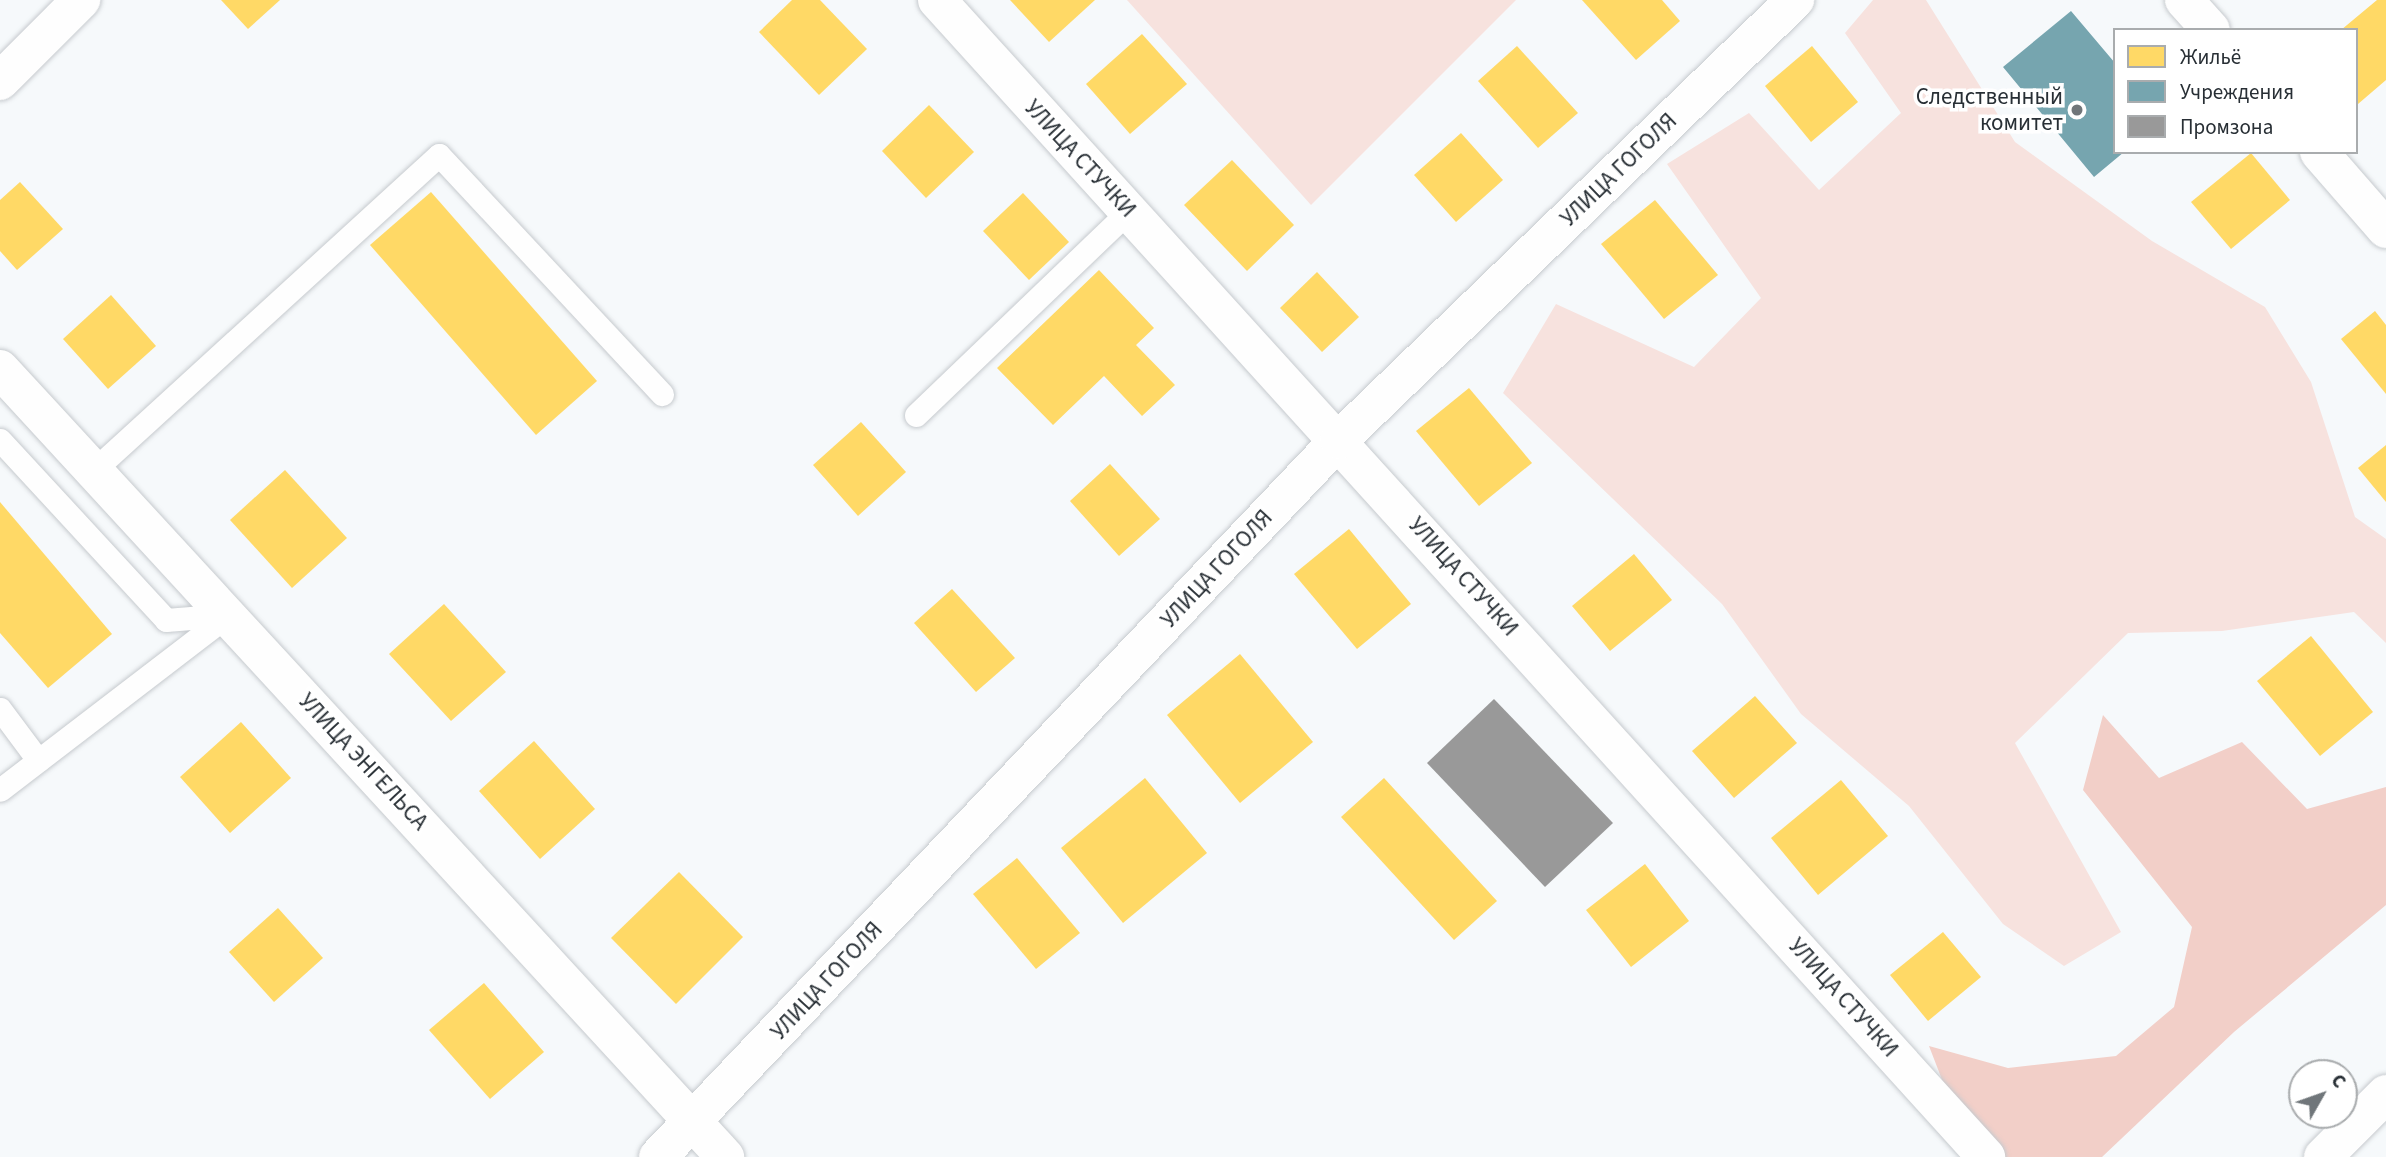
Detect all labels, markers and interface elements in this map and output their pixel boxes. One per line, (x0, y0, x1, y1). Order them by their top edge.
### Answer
legend (2113, 28, 2358, 154)
text: Жильё (2180, 42, 2241, 72)
text: Учреждения (2180, 77, 2294, 107)
place label: Следственный комитет (1916, 83, 2063, 137)
street label: УЛИЦА СТУЧКИ (1019, 95, 1141, 223)
marker: Следственный комитет (2069, 102, 2085, 118)
street label: УЛИЦА ГОГОЛЯ (1555, 108, 1683, 232)
text: Промзона (2180, 112, 2273, 142)
street label: УЛИЦА ГОГОЛЯ (1155, 504, 1279, 634)
street label: УЛИЦА СТУЧКИ (1402, 512, 1524, 642)
street label: УЛИЦА ЭНГЕЛЬСА (293, 688, 433, 836)
street label: УЛИЦА ГОГОЛЯ (765, 916, 889, 1046)
street label: УЛИЦА СТУЧКИ (1782, 933, 1904, 1063)
north arrow (2288, 1059, 2358, 1129)
text: С (2324, 1069, 2352, 1094)

